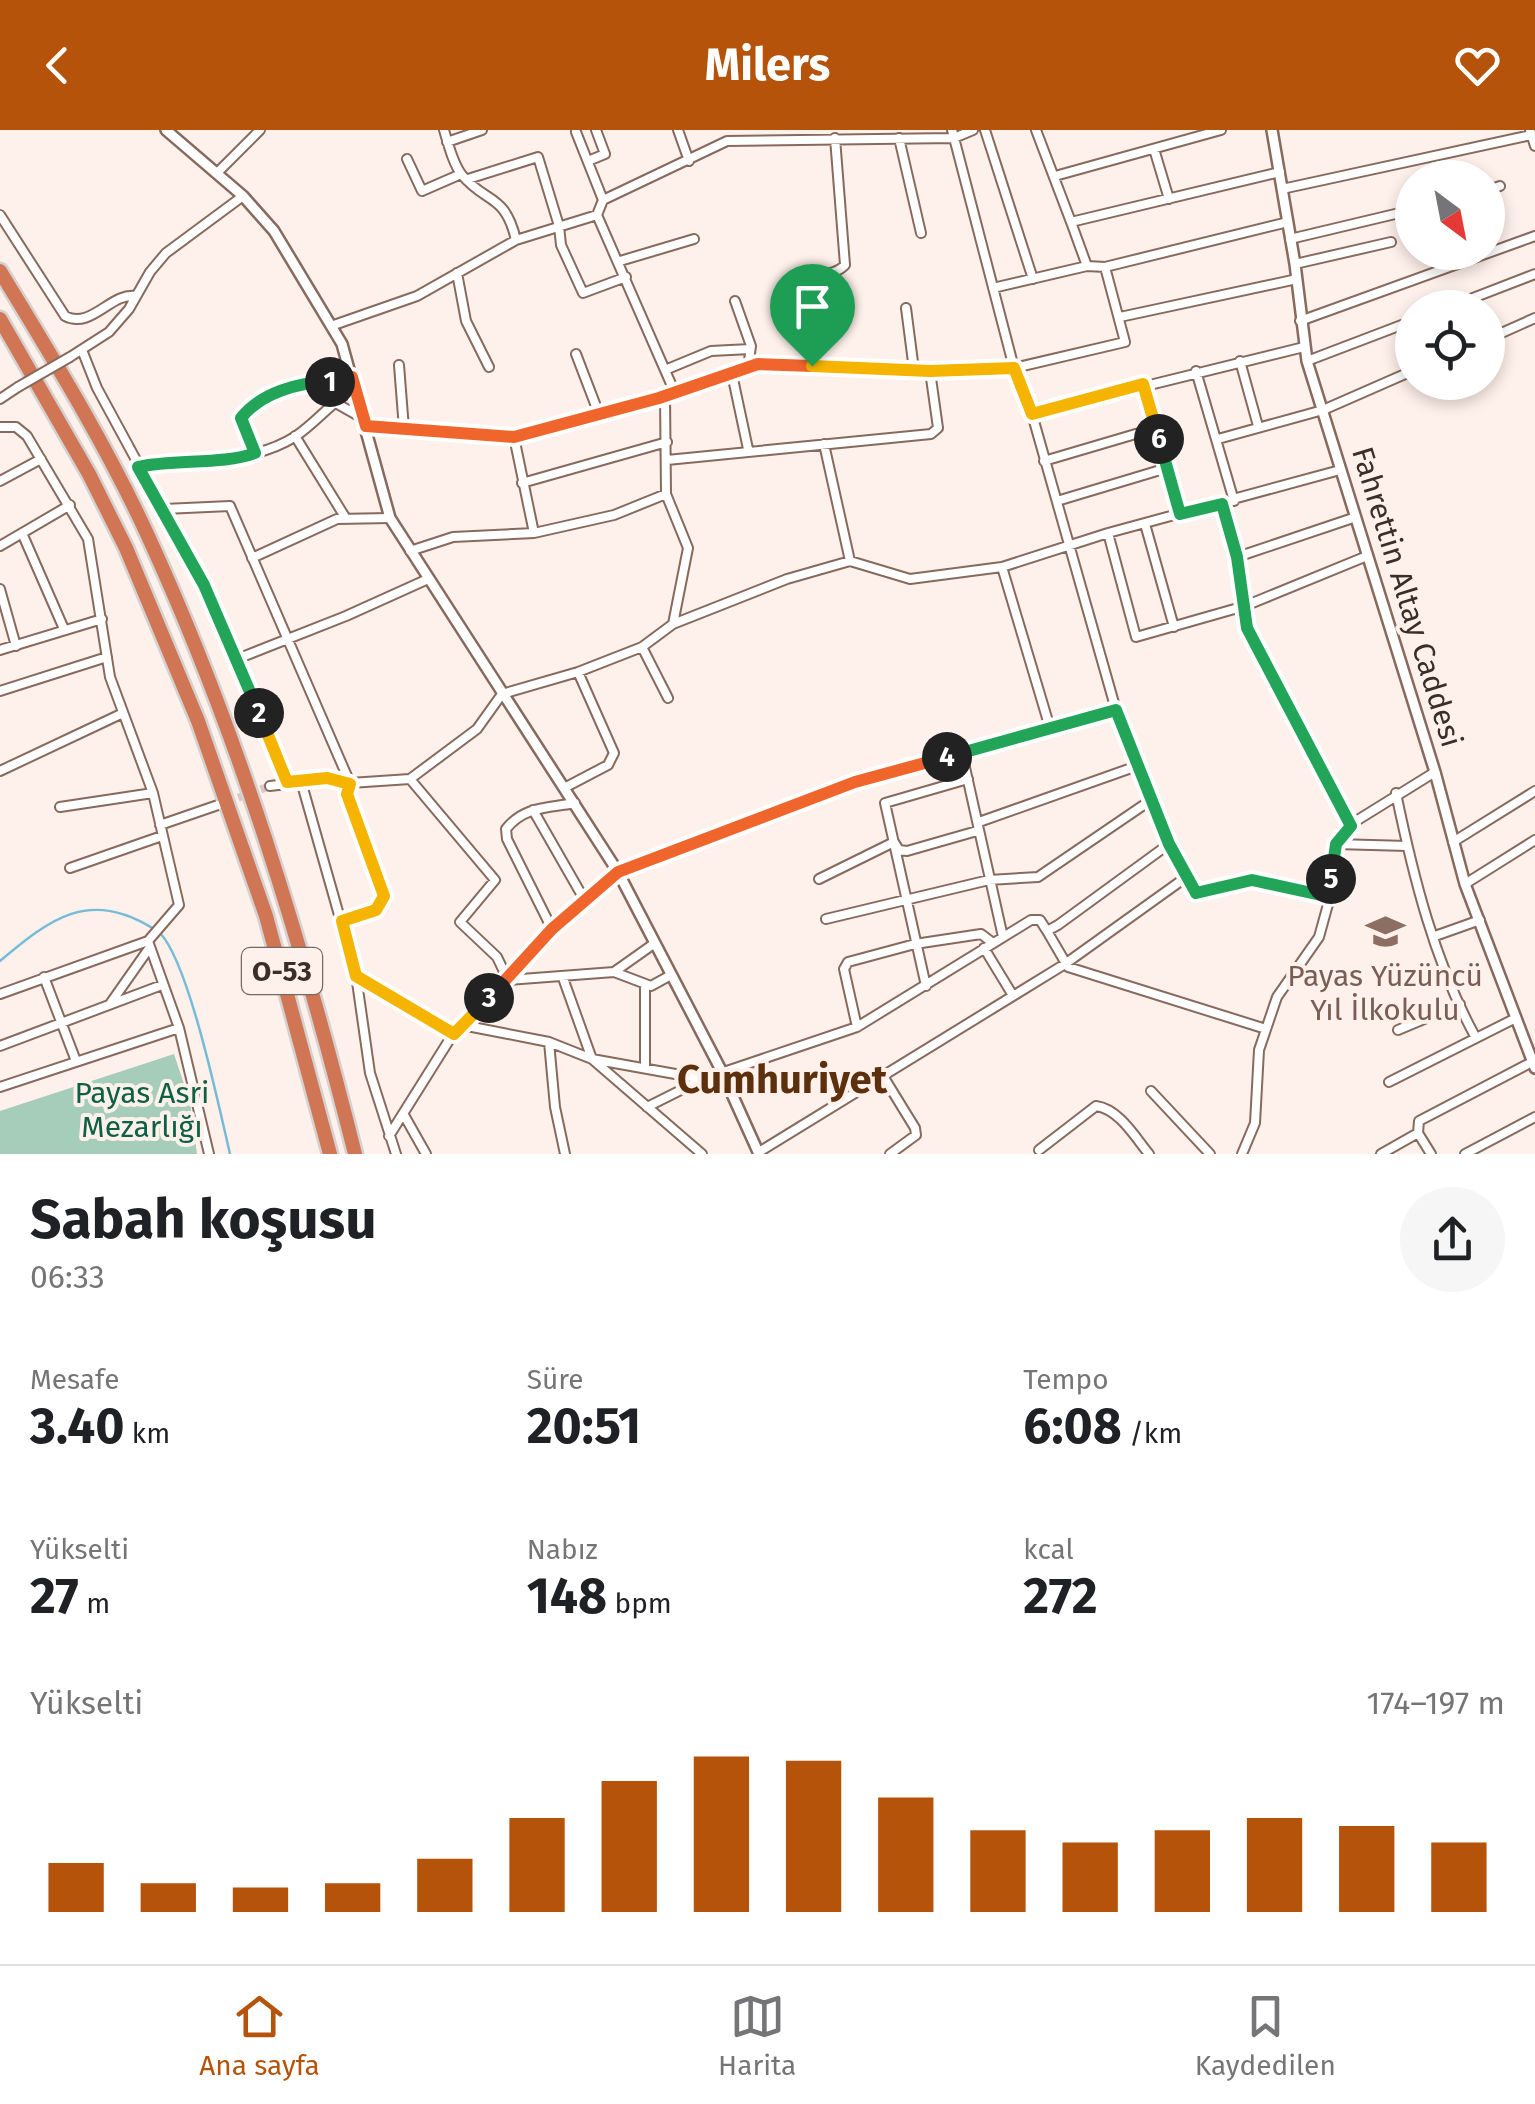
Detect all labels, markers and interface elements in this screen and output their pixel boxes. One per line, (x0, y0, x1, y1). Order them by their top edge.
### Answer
icon: back (30, 38, 85, 93)
text: Milers (705, 38, 830, 92)
icon: heart (1450, 38, 1505, 93)
north arrow (1395, 160, 1505, 270)
map controls (1395, 160, 1505, 400)
pin (770, 264, 855, 367)
icon: arrive (785, 279, 840, 334)
button: locate (1395, 290, 1505, 400)
pin: 1 (305, 357, 355, 407)
text: 1 (324, 365, 337, 398)
pin: 6 (1134, 414, 1184, 464)
text: 6 (1151, 422, 1167, 455)
street label: Fahrettin Altay Caddesi (1344, 442, 1470, 752)
pin: 2 (234, 688, 284, 738)
text: 2 (252, 696, 266, 729)
pin: 4 (922, 732, 972, 782)
text: 4 (939, 740, 955, 773)
pin: 5 (1306, 854, 1356, 904)
text: 5 (1323, 862, 1339, 895)
school or university icon: Payas Yüzüncü Yıl İlkokulu (1364, 911, 1406, 953)
road number: O-53 (242, 948, 322, 994)
place label: Payas Yüzüncü Yıl İlkokulu (1287, 958, 1483, 1028)
pin: 3 (464, 973, 514, 1023)
text: 3 (482, 981, 496, 1014)
district label: Cumhuriyet (677, 1056, 888, 1104)
park label: Payas Asri Mezarlığı (74, 1075, 210, 1145)
text: Sabah koşusu (30, 1187, 377, 1253)
button: share (1400, 1187, 1505, 1292)
text: 06:33 (30, 1258, 105, 1296)
text: Mesafe (30, 1363, 119, 1396)
text: Süre (527, 1363, 583, 1396)
text: Tempo (1023, 1363, 1109, 1396)
text: 3.40 (30, 1396, 124, 1456)
text: 20:51 (527, 1396, 641, 1456)
text: 6:08 (1023, 1396, 1122, 1456)
text: km (124, 1417, 170, 1450)
text: /km (1122, 1417, 1182, 1450)
text: Yükselti (30, 1533, 129, 1566)
text: Nabız (527, 1533, 598, 1566)
text: kcal (1023, 1533, 1074, 1566)
text: 27 (30, 1566, 79, 1626)
text: 148 (527, 1566, 607, 1626)
text: 272 (1023, 1566, 1097, 1626)
text: m (79, 1587, 110, 1620)
text: bpm (607, 1587, 672, 1620)
text: Yükselti (30, 1684, 143, 1722)
text: 174–197 m (1367, 1684, 1505, 1722)
tab: Ana sayfa (199, 1989, 320, 2082)
tab: Harita (718, 1989, 796, 2082)
tab: Kaydedilen (1195, 1989, 1336, 2082)

